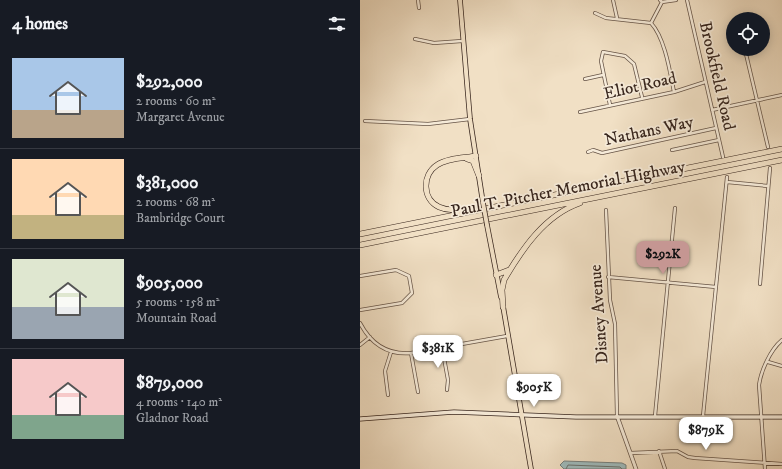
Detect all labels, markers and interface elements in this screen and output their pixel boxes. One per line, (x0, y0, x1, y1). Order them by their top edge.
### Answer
map controls (726, 12, 770, 56)
button: locate (726, 12, 770, 56)
text: 4 homes (12, 13, 68, 35)
icon: filters (326, 13, 348, 35)
street label: Brookfield Road (694, 19, 740, 133)
street label: Eliot Road (601, 67, 679, 105)
text: $292,000 (136, 71, 203, 93)
icon: home (44, 74, 92, 122)
text: 2 rooms · 60 m² (136, 93, 216, 109)
text: Margaret Avenue (136, 109, 225, 125)
street label: Nathans Way (603, 111, 696, 151)
street label: Paul T. Pitcher Memorial Highway (449, 155, 688, 223)
text: $381,000 (136, 172, 198, 194)
icon: home (44, 175, 92, 223)
text: 2 rooms · 68 m² (136, 194, 215, 210)
text: Bambridge Court (136, 210, 225, 226)
pin: $292K (635, 241, 691, 275)
text: $292K (645, 246, 681, 262)
street label: Disney Avenue (585, 264, 613, 364)
text: $905,000 (136, 272, 203, 294)
icon: home (44, 275, 92, 323)
text: 5 rooms · 158 m² (136, 294, 220, 310)
text: Mountain Road (136, 310, 217, 326)
pin: $381K (410, 335, 466, 369)
text: $381K (422, 340, 454, 356)
text: $879,000 (136, 372, 203, 394)
pin: $905K (506, 374, 562, 408)
icon: home (44, 375, 92, 423)
text: $905K (516, 379, 552, 395)
text: 4 rooms · 140 m² (136, 394, 222, 410)
text: Gladnor Road (136, 410, 209, 426)
pin: $879K (678, 417, 734, 451)
text: $879K (688, 422, 724, 438)

